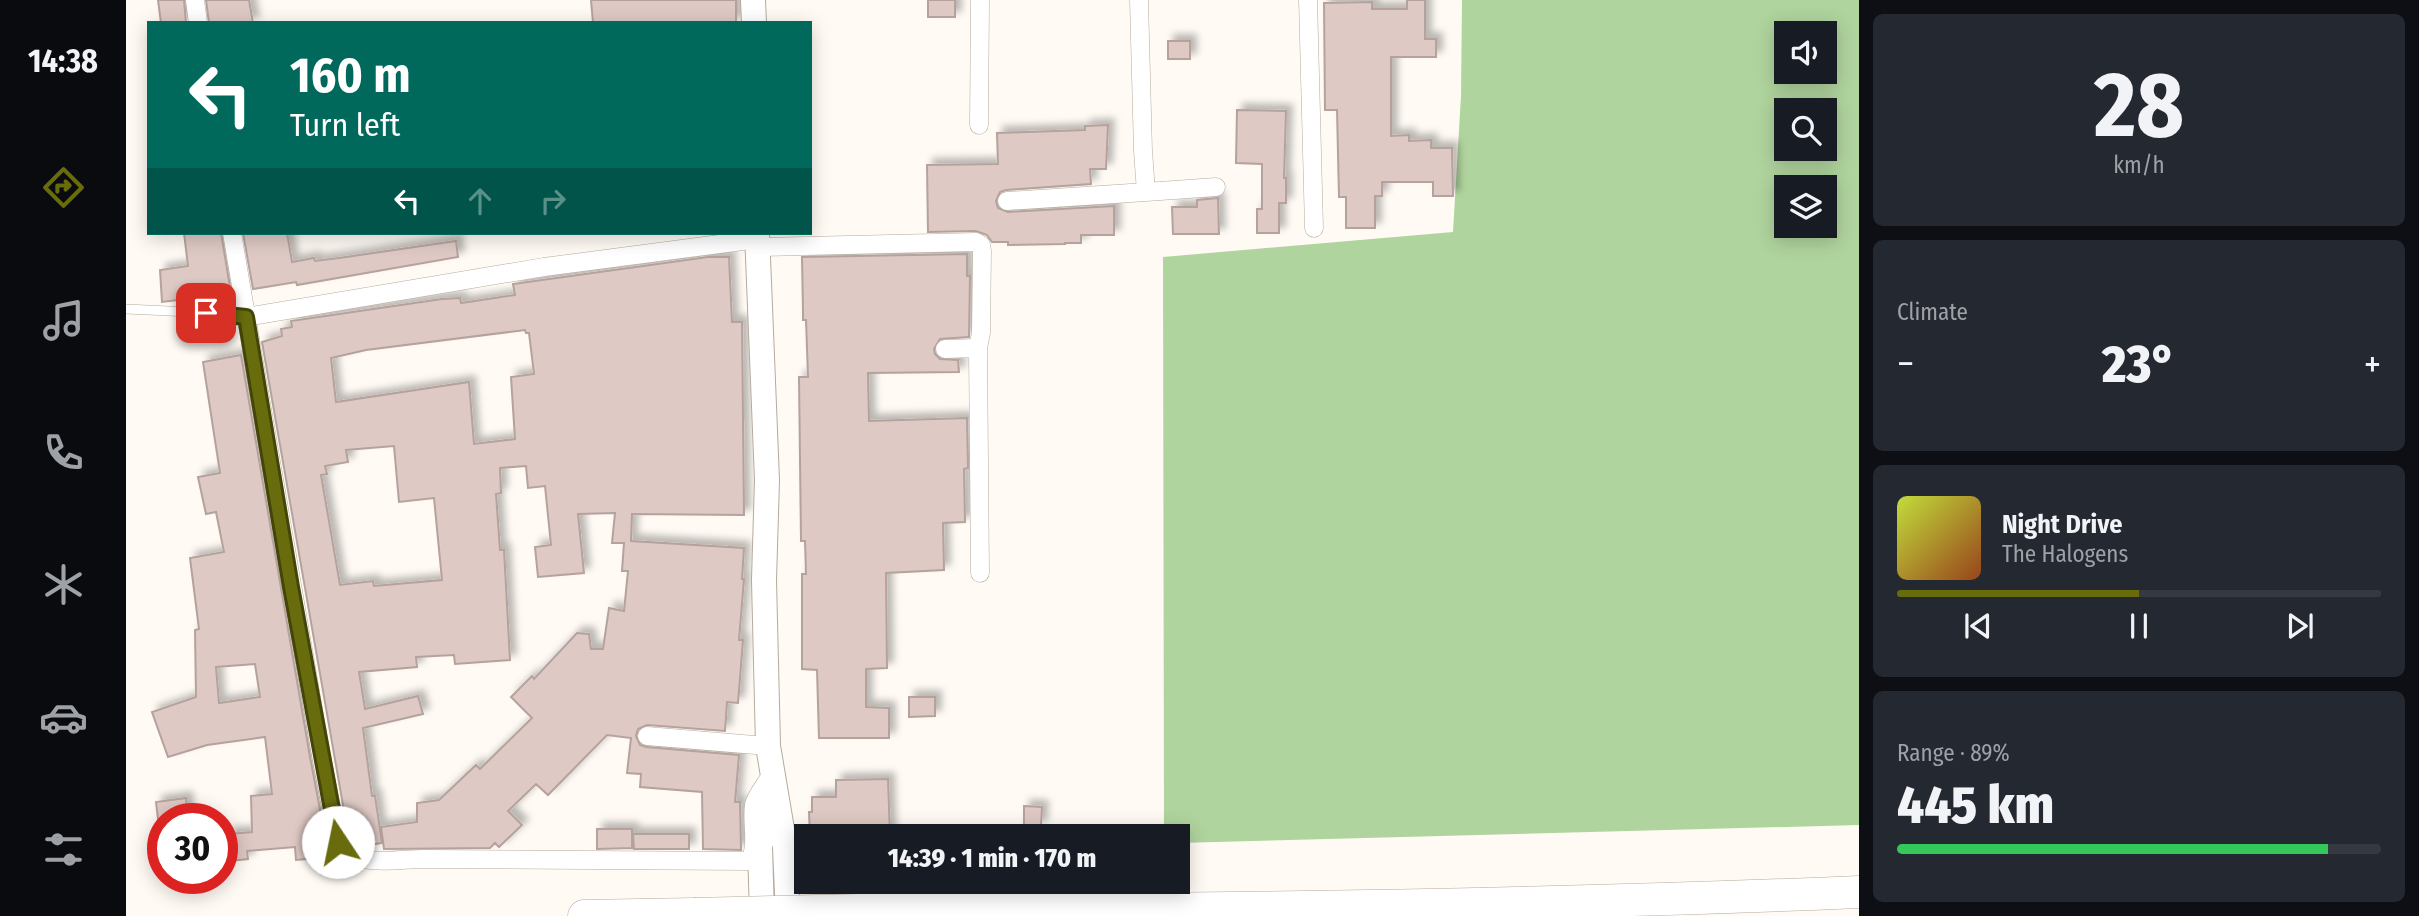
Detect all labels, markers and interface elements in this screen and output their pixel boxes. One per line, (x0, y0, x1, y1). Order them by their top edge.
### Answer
map controls (1774, 21, 1837, 238)
button: sound (1774, 21, 1837, 84)
text: 14:38 (28, 42, 98, 80)
text: 160 m (290, 46, 411, 105)
icon: left (175, 49, 266, 140)
text: 28 (2094, 51, 2184, 160)
button: search (1774, 98, 1837, 161)
text: Turn left (290, 106, 400, 144)
text: km/h (2113, 151, 2165, 179)
icon: directions (39, 163, 88, 212)
button: layers (1774, 175, 1837, 238)
icon: left (388, 182, 426, 220)
icon: ahead (461, 182, 499, 220)
icon: right (534, 182, 572, 220)
pin (176, 283, 236, 343)
icon: arrive (187, 294, 225, 332)
icon: music (39, 296, 88, 345)
text: Climate (1897, 298, 1968, 326)
text: 23° (2102, 333, 2176, 396)
text: − (1897, 341, 1914, 387)
text: + (2364, 341, 2381, 387)
icon: phone (39, 428, 88, 477)
text: Night Drive (2002, 509, 2122, 540)
text: The Halogens (2002, 540, 2128, 568)
icon: climate (39, 560, 88, 609)
icon: previous (1959, 607, 1997, 645)
icon: pause (2120, 607, 2158, 645)
icon: next (2281, 607, 2319, 645)
icon: car (39, 693, 88, 742)
text: Range · 89% (1897, 739, 2010, 767)
text: 445 km (1897, 774, 2054, 837)
speed limit sign: 30 (147, 803, 238, 894)
position arrow (301, 805, 375, 879)
icon: filters (39, 825, 88, 874)
text: 14:39 · 1 min · 170 m (888, 843, 1096, 874)

